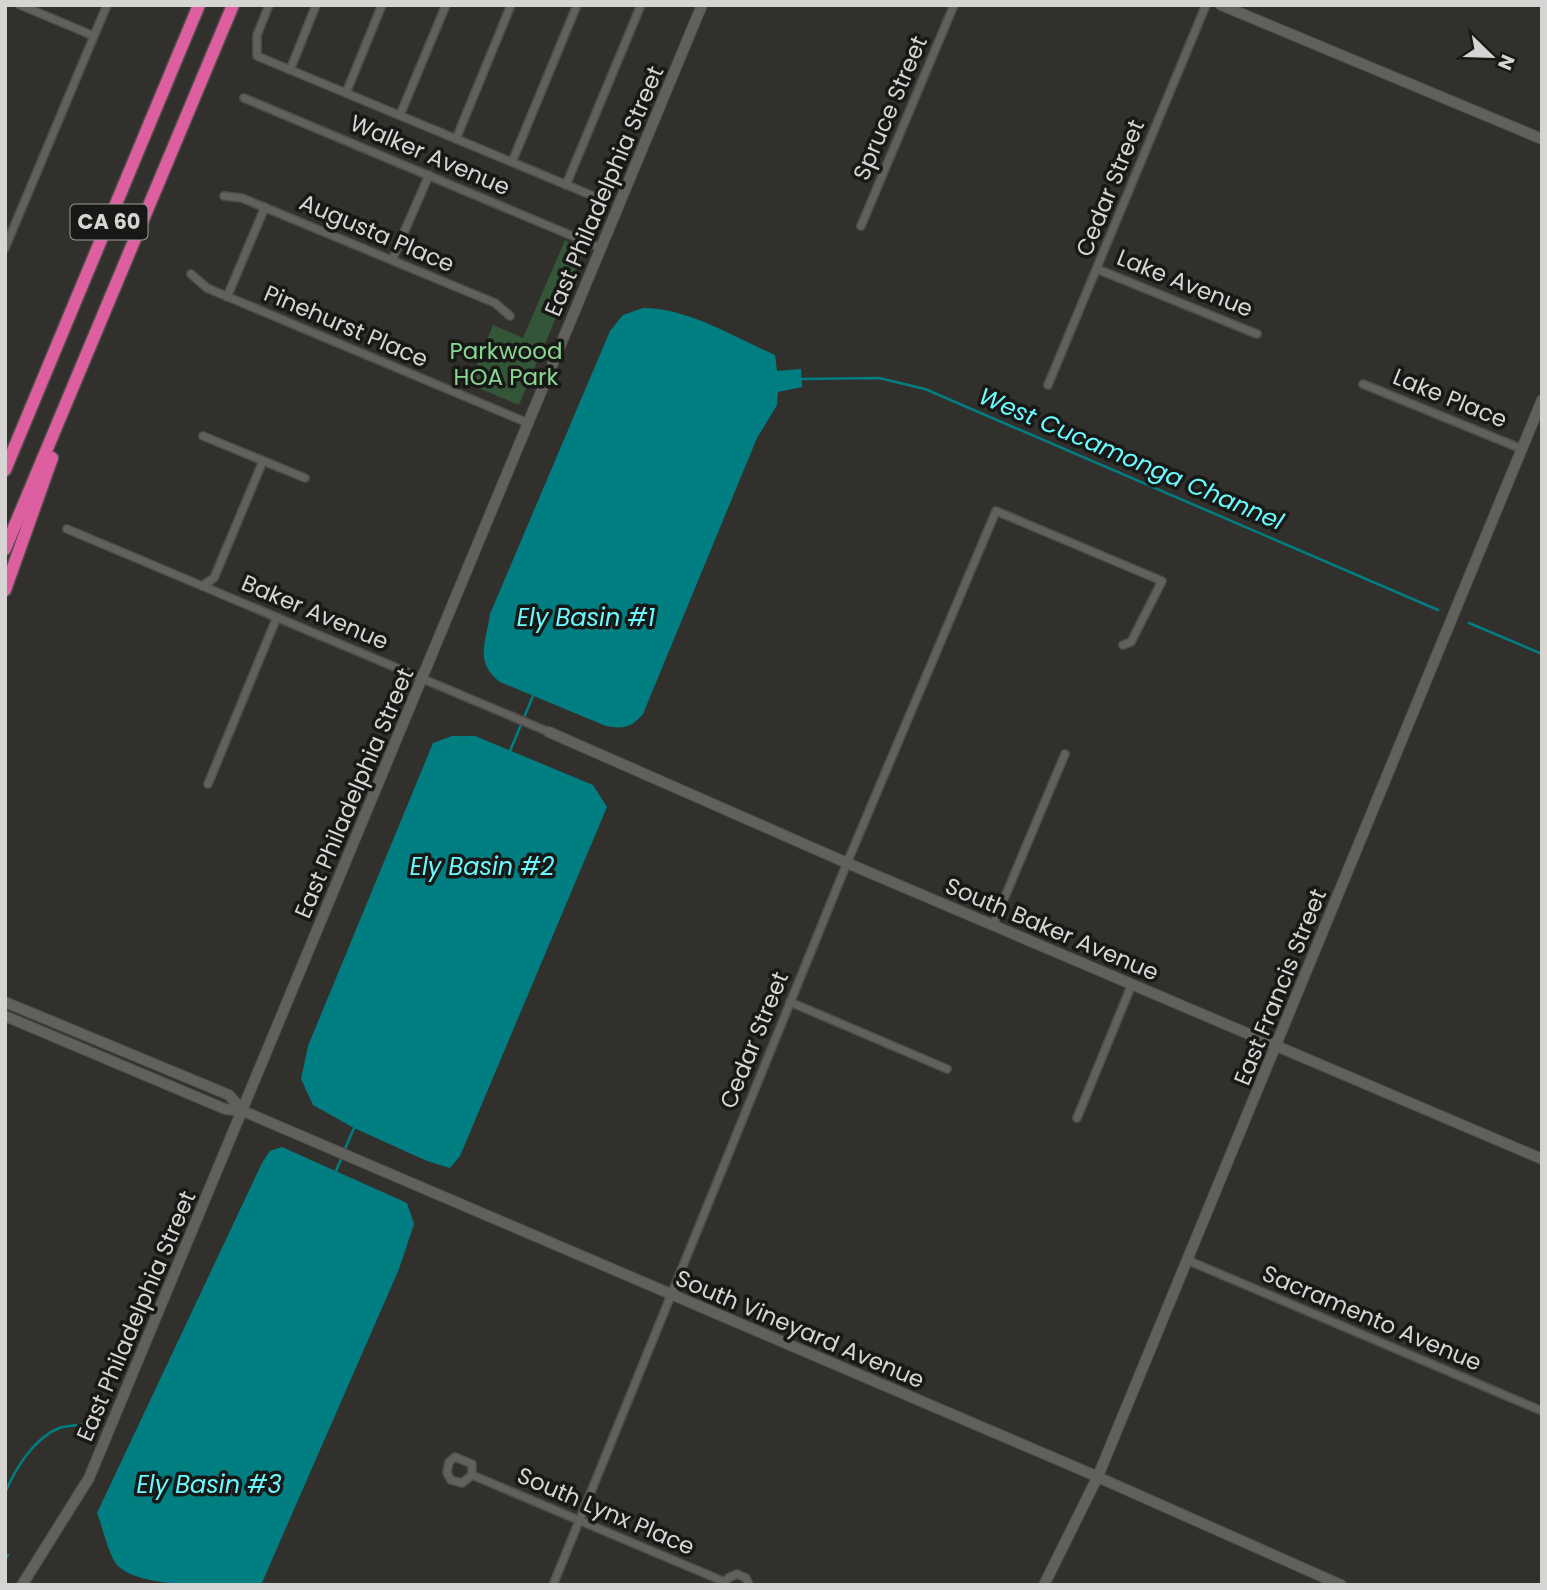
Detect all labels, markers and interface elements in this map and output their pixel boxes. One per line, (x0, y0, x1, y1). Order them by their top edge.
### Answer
north arrow (1456, 21, 1526, 91)
street label: Spruce Street (845, 31, 935, 185)
text: N (1491, 51, 1521, 74)
street label: East Philadelphia Street (537, 61, 671, 321)
street label: Walker Avenue (345, 107, 515, 203)
street label: Cedar Street (1068, 115, 1152, 261)
street label: Augusta Place (295, 186, 459, 280)
road number: CA 60 (70, 204, 148, 240)
street label: Lake Avenue (1112, 241, 1258, 325)
street label: Pinehurst Place (259, 277, 433, 375)
park label: Parkwood HOA Park (449, 335, 563, 393)
street label: Lake Place (1388, 361, 1512, 435)
water label: West Cucamonga Channel (974, 379, 1289, 538)
street label: Baker Avenue (237, 567, 393, 657)
water label: Ely Basin #1 (517, 601, 656, 634)
street label: East Philadelphia Street (287, 663, 421, 923)
water label: Ely Basin #2 (410, 850, 555, 883)
street label: South Baker Avenue (940, 870, 1164, 988)
street label: East Francis Street (1226, 884, 1334, 1090)
street label: Cedar Street (712, 967, 796, 1113)
street label: East Philadelphia Street (69, 1186, 203, 1446)
street label: Sacramento Avenue (1257, 1257, 1487, 1379)
street label: South Vineyard Avenue (671, 1262, 929, 1396)
street label: South Lynx Place (512, 1459, 700, 1563)
water label: Ely Basin #3 (136, 1468, 282, 1501)

